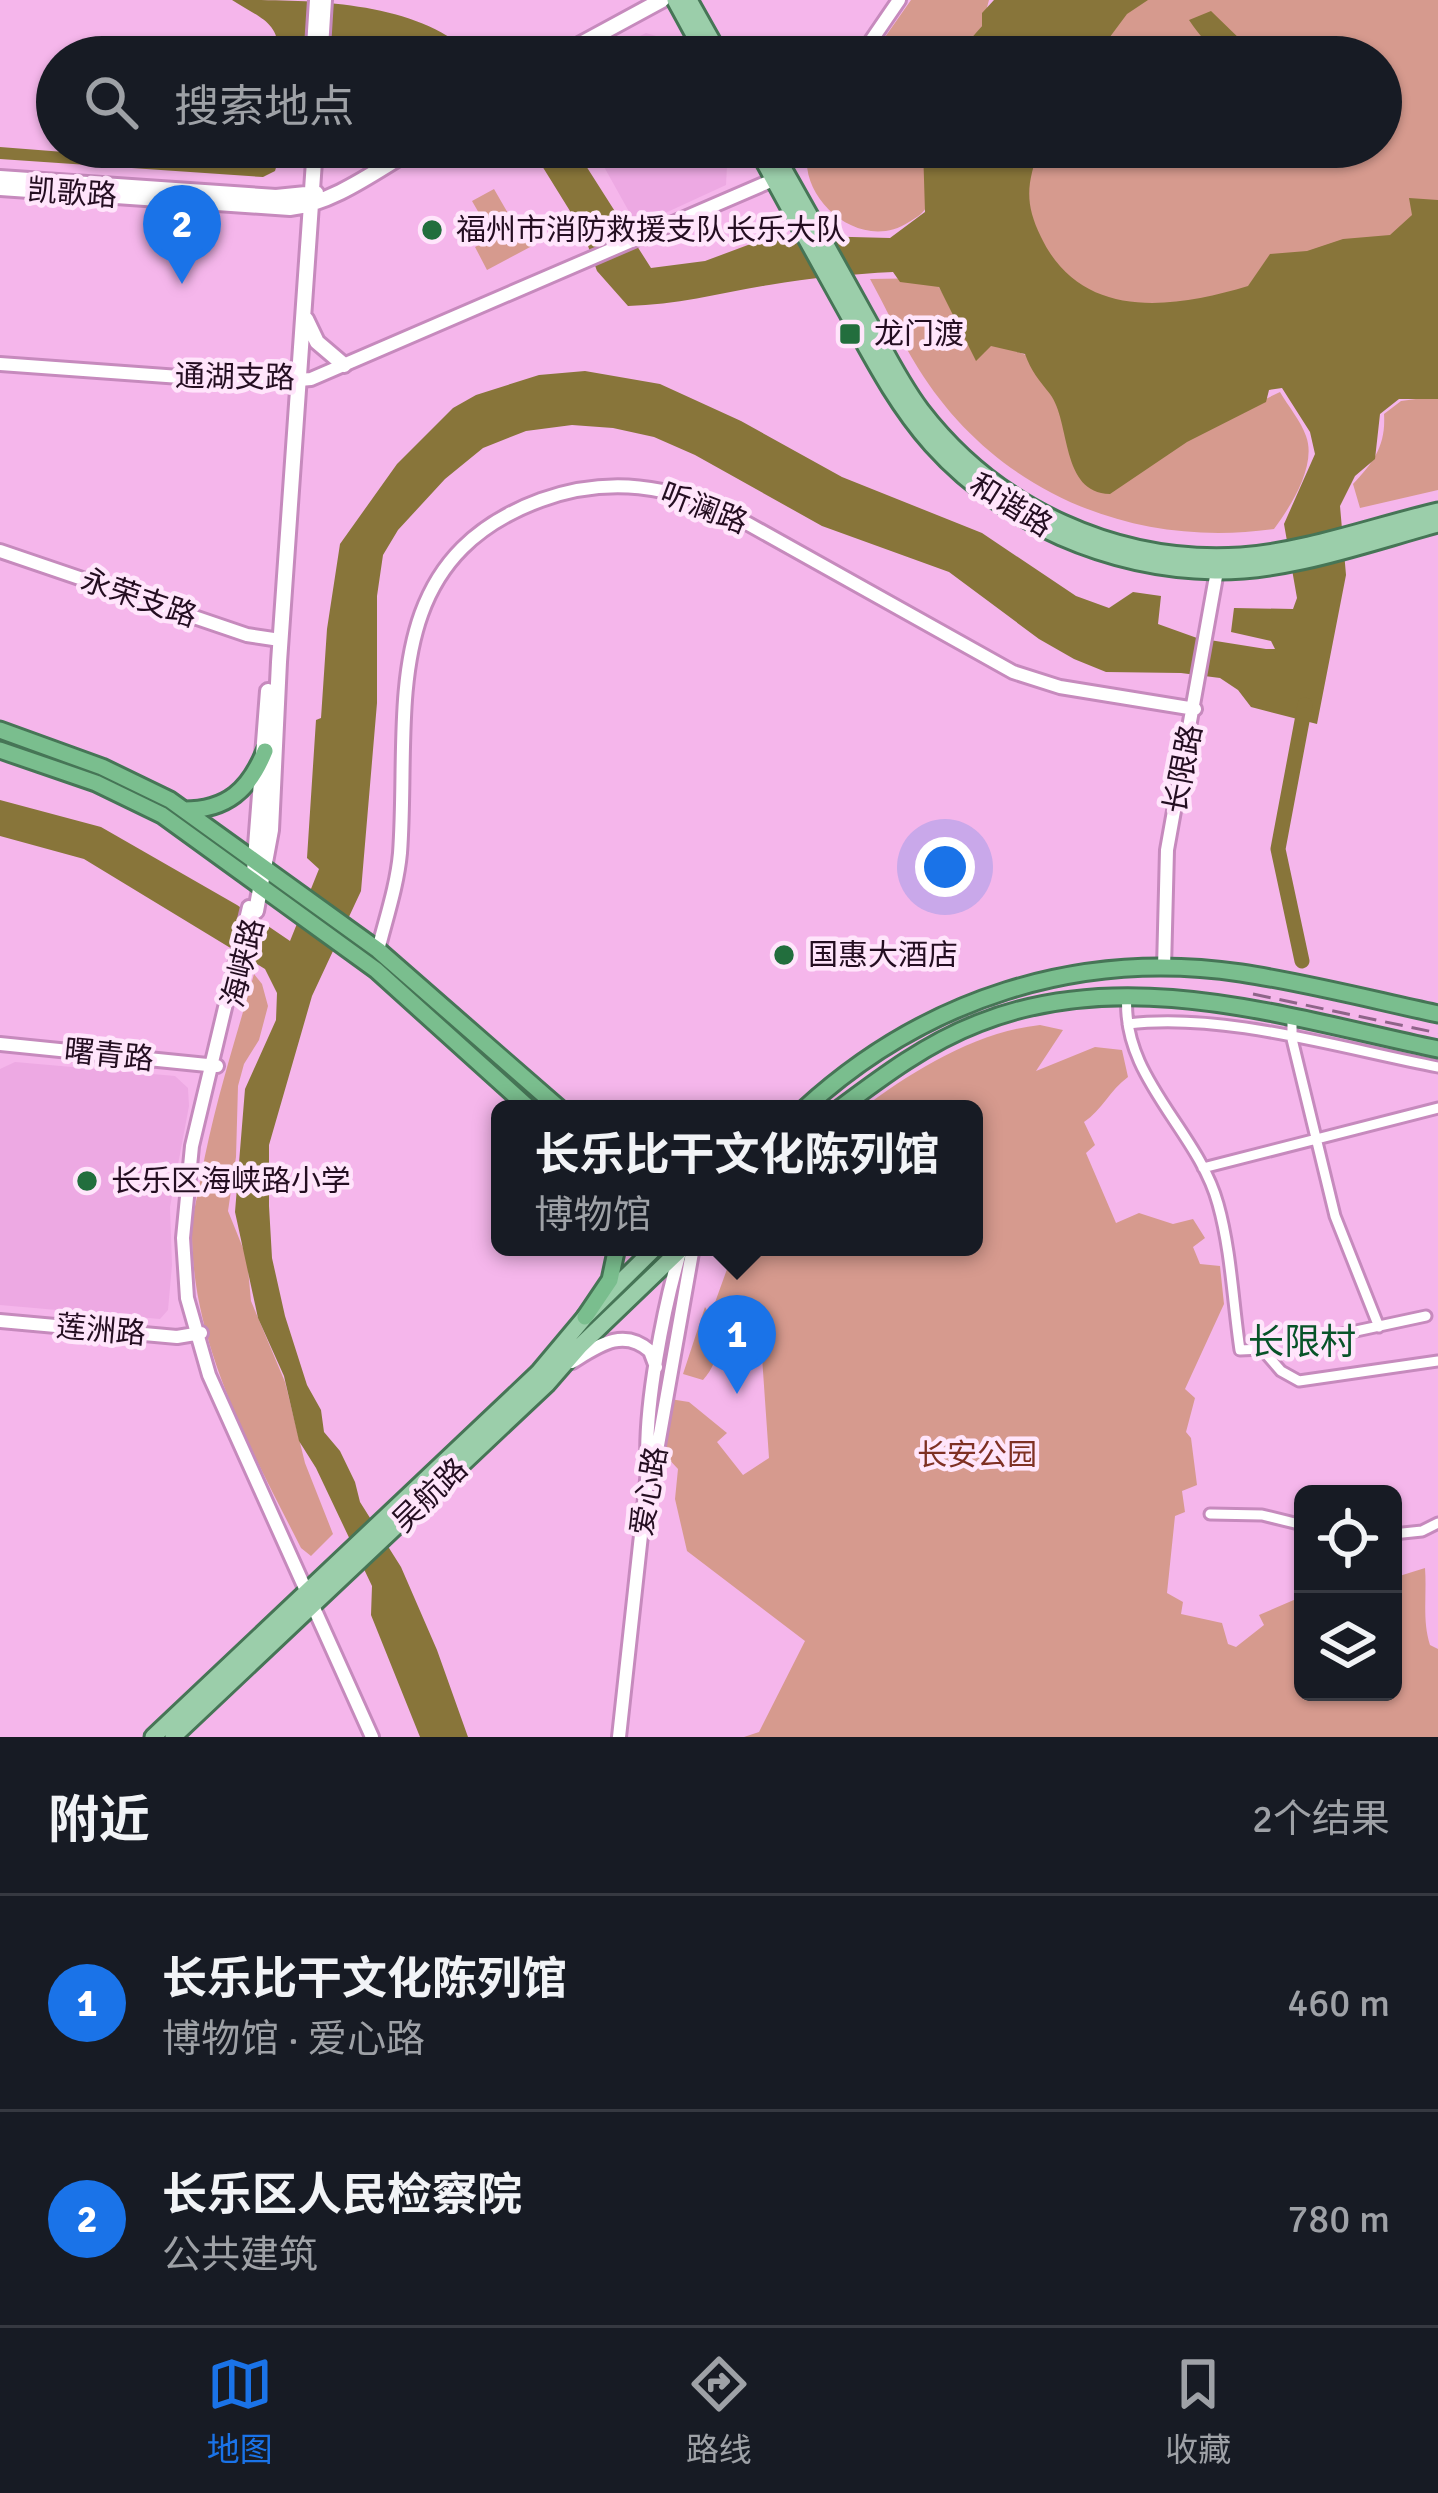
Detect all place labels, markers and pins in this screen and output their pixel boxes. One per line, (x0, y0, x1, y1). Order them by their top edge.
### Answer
pin: 2 (143, 185, 221, 284)
place label: 福州市消防救援支队长乐大队 (456, 212, 846, 249)
marker: 福州市消防救援支队长乐大队 (419, 217, 445, 243)
place label: 龙门渡 (874, 316, 964, 353)
marker: 龙门渡 (837, 321, 863, 347)
place label: 国惠大酒店 (808, 937, 958, 974)
marker: 国惠大酒店 (771, 942, 797, 968)
place label: 长乐区海峡路小学 (111, 1163, 351, 1200)
marker: 长乐区海峡路小学 (74, 1168, 100, 1194)
pin: 1 (698, 1295, 776, 1394)

